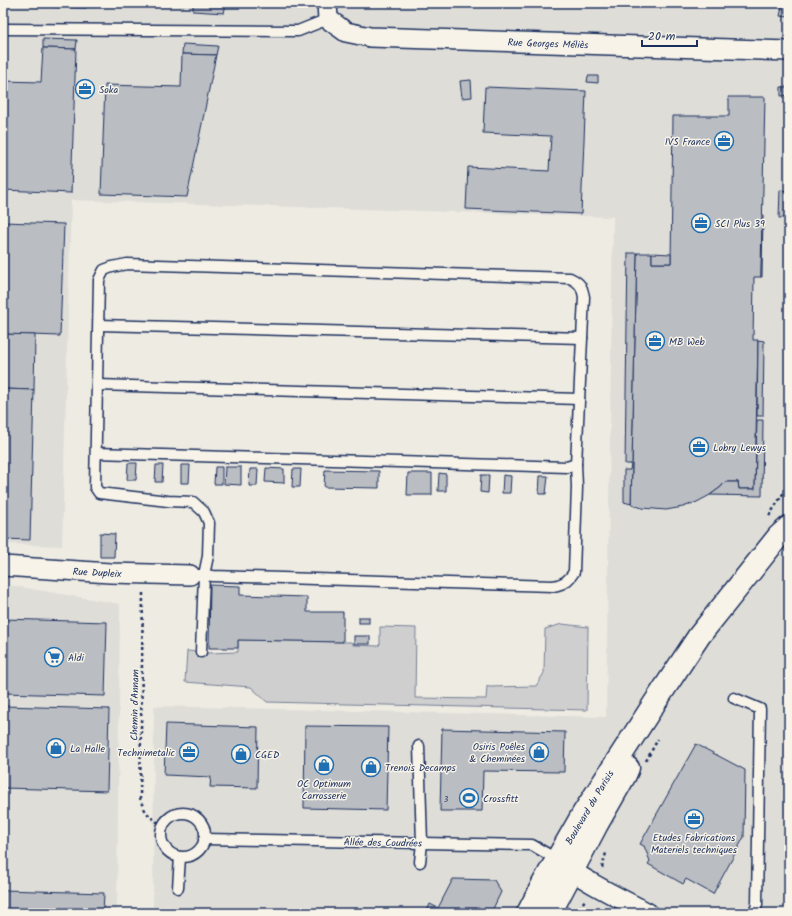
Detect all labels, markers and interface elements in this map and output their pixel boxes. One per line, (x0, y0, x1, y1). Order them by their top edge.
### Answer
scale bar (642, 22, 697, 48)
text: 20 m (648, 27, 676, 46)
street label: Rue Georges Méliès (507, 35, 589, 53)
office icon: Soka (74, 78, 96, 100)
place label: Soka (99, 82, 119, 98)
office icon: IVS France (713, 130, 735, 152)
place label: IVS France (665, 134, 711, 150)
office icon: SCI Plus 39 (690, 212, 712, 234)
place label: SCI Plus 39 (715, 216, 765, 232)
office icon: MB Web (644, 330, 666, 352)
place label: MB Web (669, 334, 706, 350)
office icon: Lobry Lewys (688, 436, 710, 458)
place label: Lobry Lewys (713, 440, 767, 456)
street label: Rue Dupleix (72, 564, 122, 582)
supermarket icon: Aldi (43, 646, 65, 668)
place label: Aldi (68, 650, 85, 666)
street label: Chemin d'Annam (126, 669, 144, 741)
shop icon: La Halle (45, 737, 67, 759)
place label: Osiris Poêles & Cheminées (469, 739, 526, 767)
place label: La Halle (70, 741, 105, 757)
office icon: Technimetalic (178, 741, 200, 763)
shop icon: Osiris Poêles & Cheminées (528, 741, 550, 763)
shop icon: CGED (230, 743, 252, 765)
place label: Technimetalic (117, 745, 176, 761)
place label: CGED (255, 747, 280, 763)
shop icon: OC Optimum Carrosserie (313, 754, 335, 776)
shop icon: Trenois Decamps (360, 756, 382, 778)
place label: Trenois Decamps (385, 760, 456, 776)
street label: Boulevard du Parisis (561, 767, 619, 848)
place label: OC Optimum Carrosserie (297, 776, 351, 804)
sports icon: Crossfitt (458, 787, 480, 809)
place label: Crossfitt (483, 791, 519, 807)
house number: 3 (444, 793, 449, 806)
office icon: Etudes Fabrications Materiels techniques (683, 808, 705, 830)
place label: Etudes Fabrications Materiels techniques (651, 830, 738, 858)
street label: Allée des Coudrées (344, 834, 423, 852)

